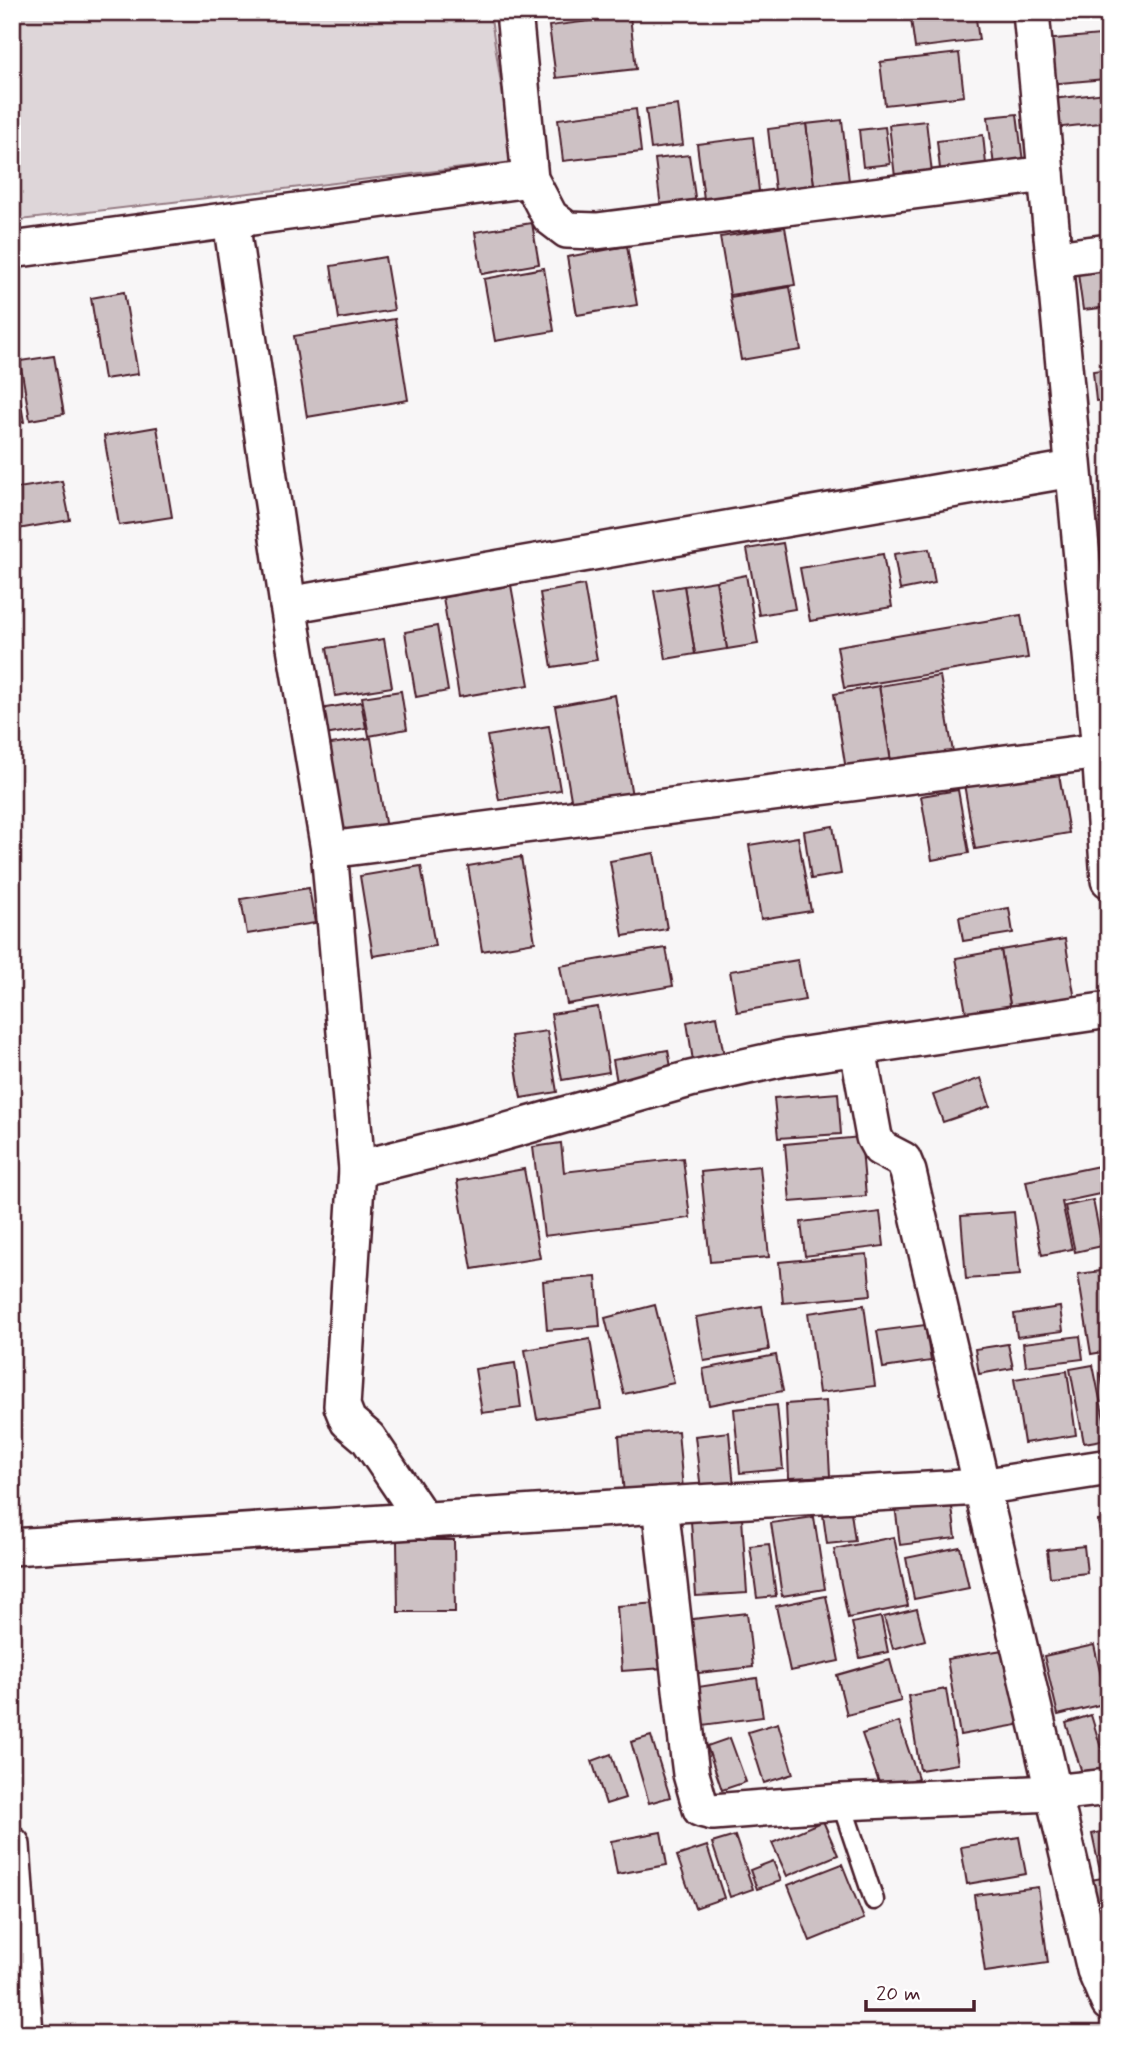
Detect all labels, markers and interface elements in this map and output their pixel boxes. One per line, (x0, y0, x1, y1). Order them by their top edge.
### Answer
scale bar (866, 1969, 974, 2013)
text: 20 m (876, 1980, 921, 2008)

